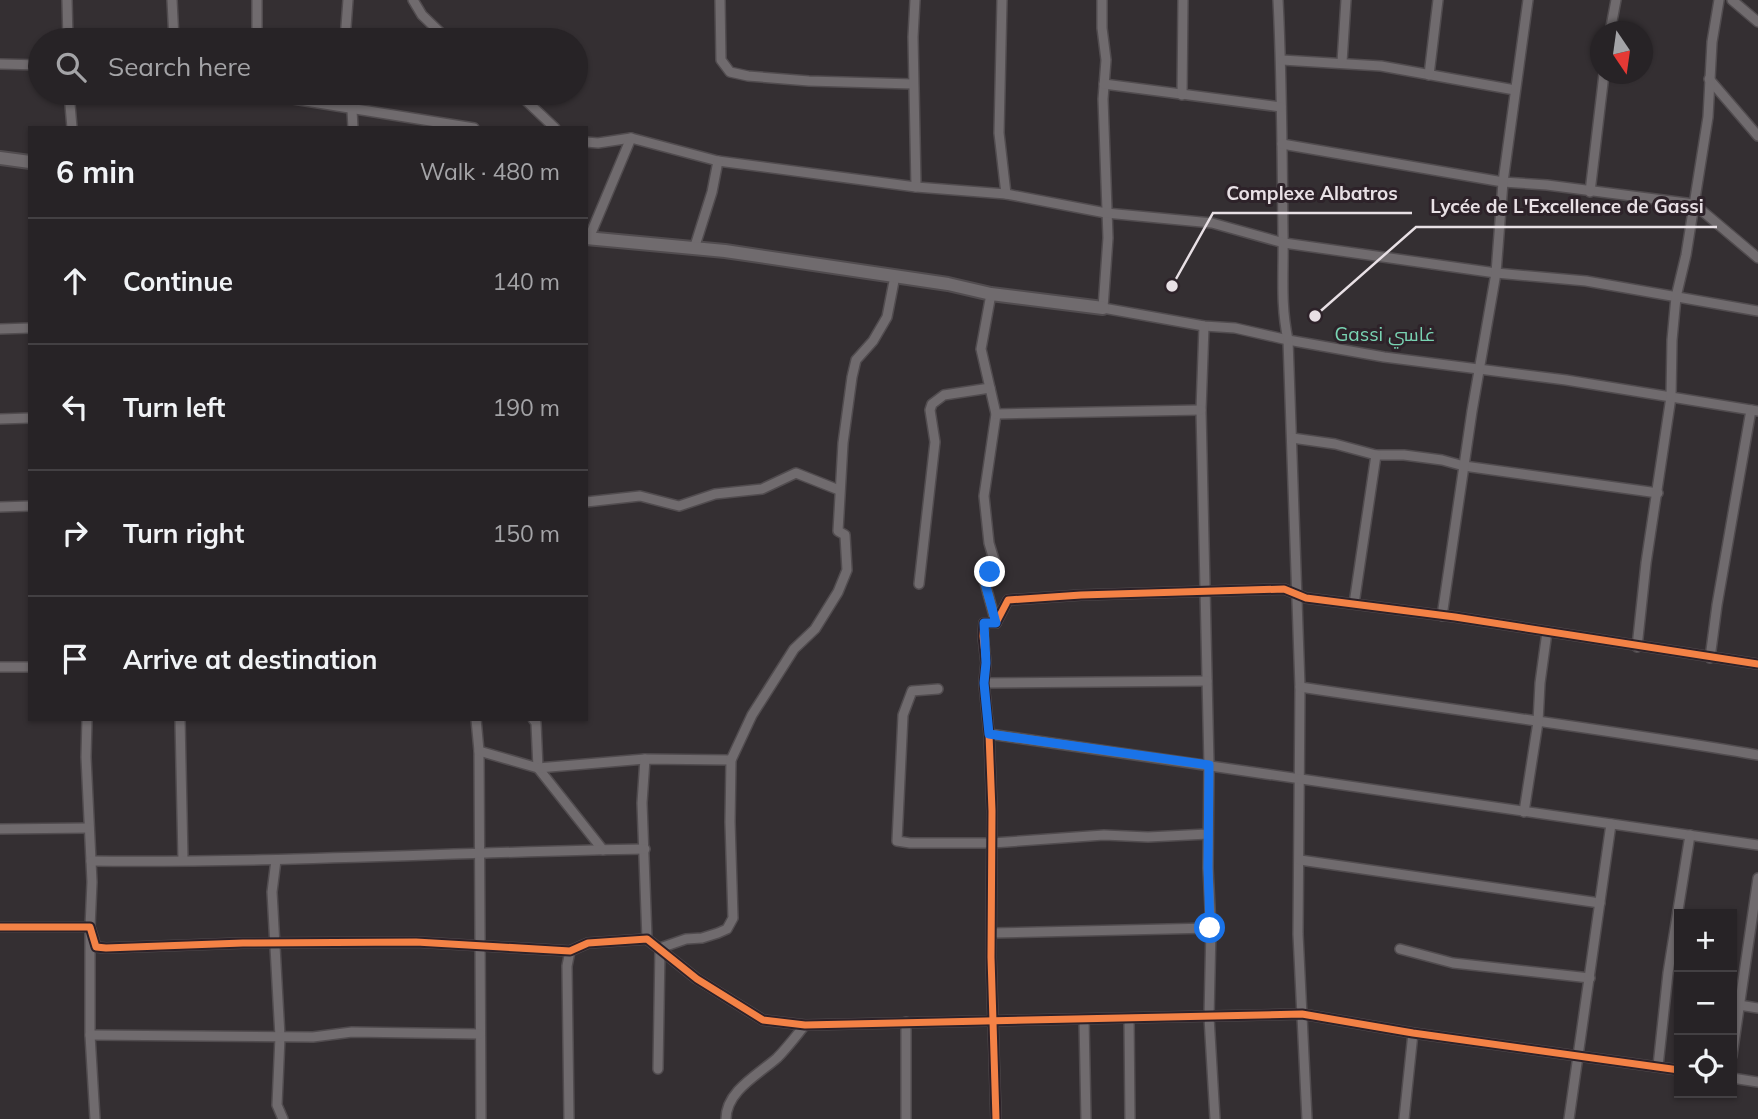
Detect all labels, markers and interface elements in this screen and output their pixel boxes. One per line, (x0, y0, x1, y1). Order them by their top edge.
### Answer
north arrow (1590, 21, 1653, 84)
search box (28, 28, 588, 105)
icon: search (52, 48, 90, 86)
text: Search here (108, 50, 251, 83)
text: 6 min (56, 153, 135, 191)
text: Walk · 480 m (420, 157, 560, 186)
callout: Complexe Albatros (1213, 173, 1412, 213)
text: Complexe Albatros (1226, 181, 1398, 205)
callout: Lycée de L'Excellence de Gassi (1416, 187, 1717, 227)
text: Lycée de L'Excellence de Gassi (1430, 194, 1704, 218)
icon: ahead (56, 262, 94, 300)
text: Continue (123, 265, 233, 298)
text: 140 m (492, 267, 560, 296)
district label: Gassi غاسي (1334, 322, 1436, 349)
icon: left (56, 388, 94, 426)
text: Turn left (123, 391, 225, 424)
text: 190 m (492, 393, 560, 422)
icon: right (56, 514, 94, 552)
text: Turn right (123, 517, 244, 550)
text: 150 m (492, 519, 560, 548)
route end (974, 556, 1005, 587)
icon: arrive (56, 640, 94, 678)
text: Arrive at destination (123, 643, 378, 676)
map controls (1674, 909, 1737, 1098)
button: + (1674, 909, 1737, 972)
route start (1194, 912, 1225, 943)
button: − (1674, 972, 1737, 1035)
button: locate (1674, 1035, 1737, 1098)

